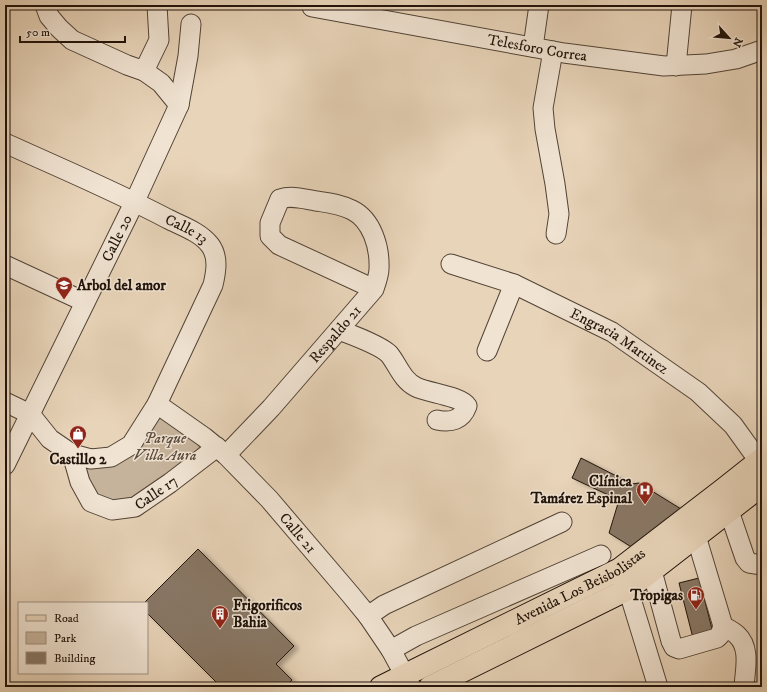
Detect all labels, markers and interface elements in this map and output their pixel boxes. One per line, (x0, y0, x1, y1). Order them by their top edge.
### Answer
scale bar (20, 18, 125, 44)
north arrow (709, 18, 749, 58)
text: 50 m (26, 25, 50, 40)
street label: Telesforo Correa (486, 30, 589, 65)
text: N (729, 35, 745, 49)
street label: Calle 13 (162, 210, 212, 248)
street label: Calle 20 (97, 211, 136, 265)
school or university icon: Arbol del amor (54, 275, 74, 300)
place label: Arbol del amor (76, 276, 166, 295)
street label: Respaldo 21 (305, 301, 365, 367)
street label: Engracia Martinez (567, 303, 673, 378)
shop icon: Castillo 2 (68, 424, 88, 449)
park label: Parque Villa Aura (134, 429, 196, 465)
place label: Castillo 2 (50, 450, 107, 469)
street label: Calle 17 (131, 471, 181, 514)
place label: Clínica Tamárez Espinal (530, 472, 633, 508)
hospital icon: Clínica Tamárez Espinal (635, 480, 655, 505)
street label: Calle 21 (275, 509, 321, 557)
street label: Avenida Los Beisbolistas (511, 544, 649, 629)
fuel station icon: Tropigas (686, 585, 706, 610)
place label: Tropigas (629, 586, 683, 605)
place label: Frigorificos Bahia (233, 596, 302, 632)
legend (18, 602, 148, 674)
building icon: Frigorificos Bahia (210, 604, 230, 629)
text: Road (54, 611, 79, 626)
text: Park (54, 631, 76, 646)
text: Building (54, 651, 95, 666)

